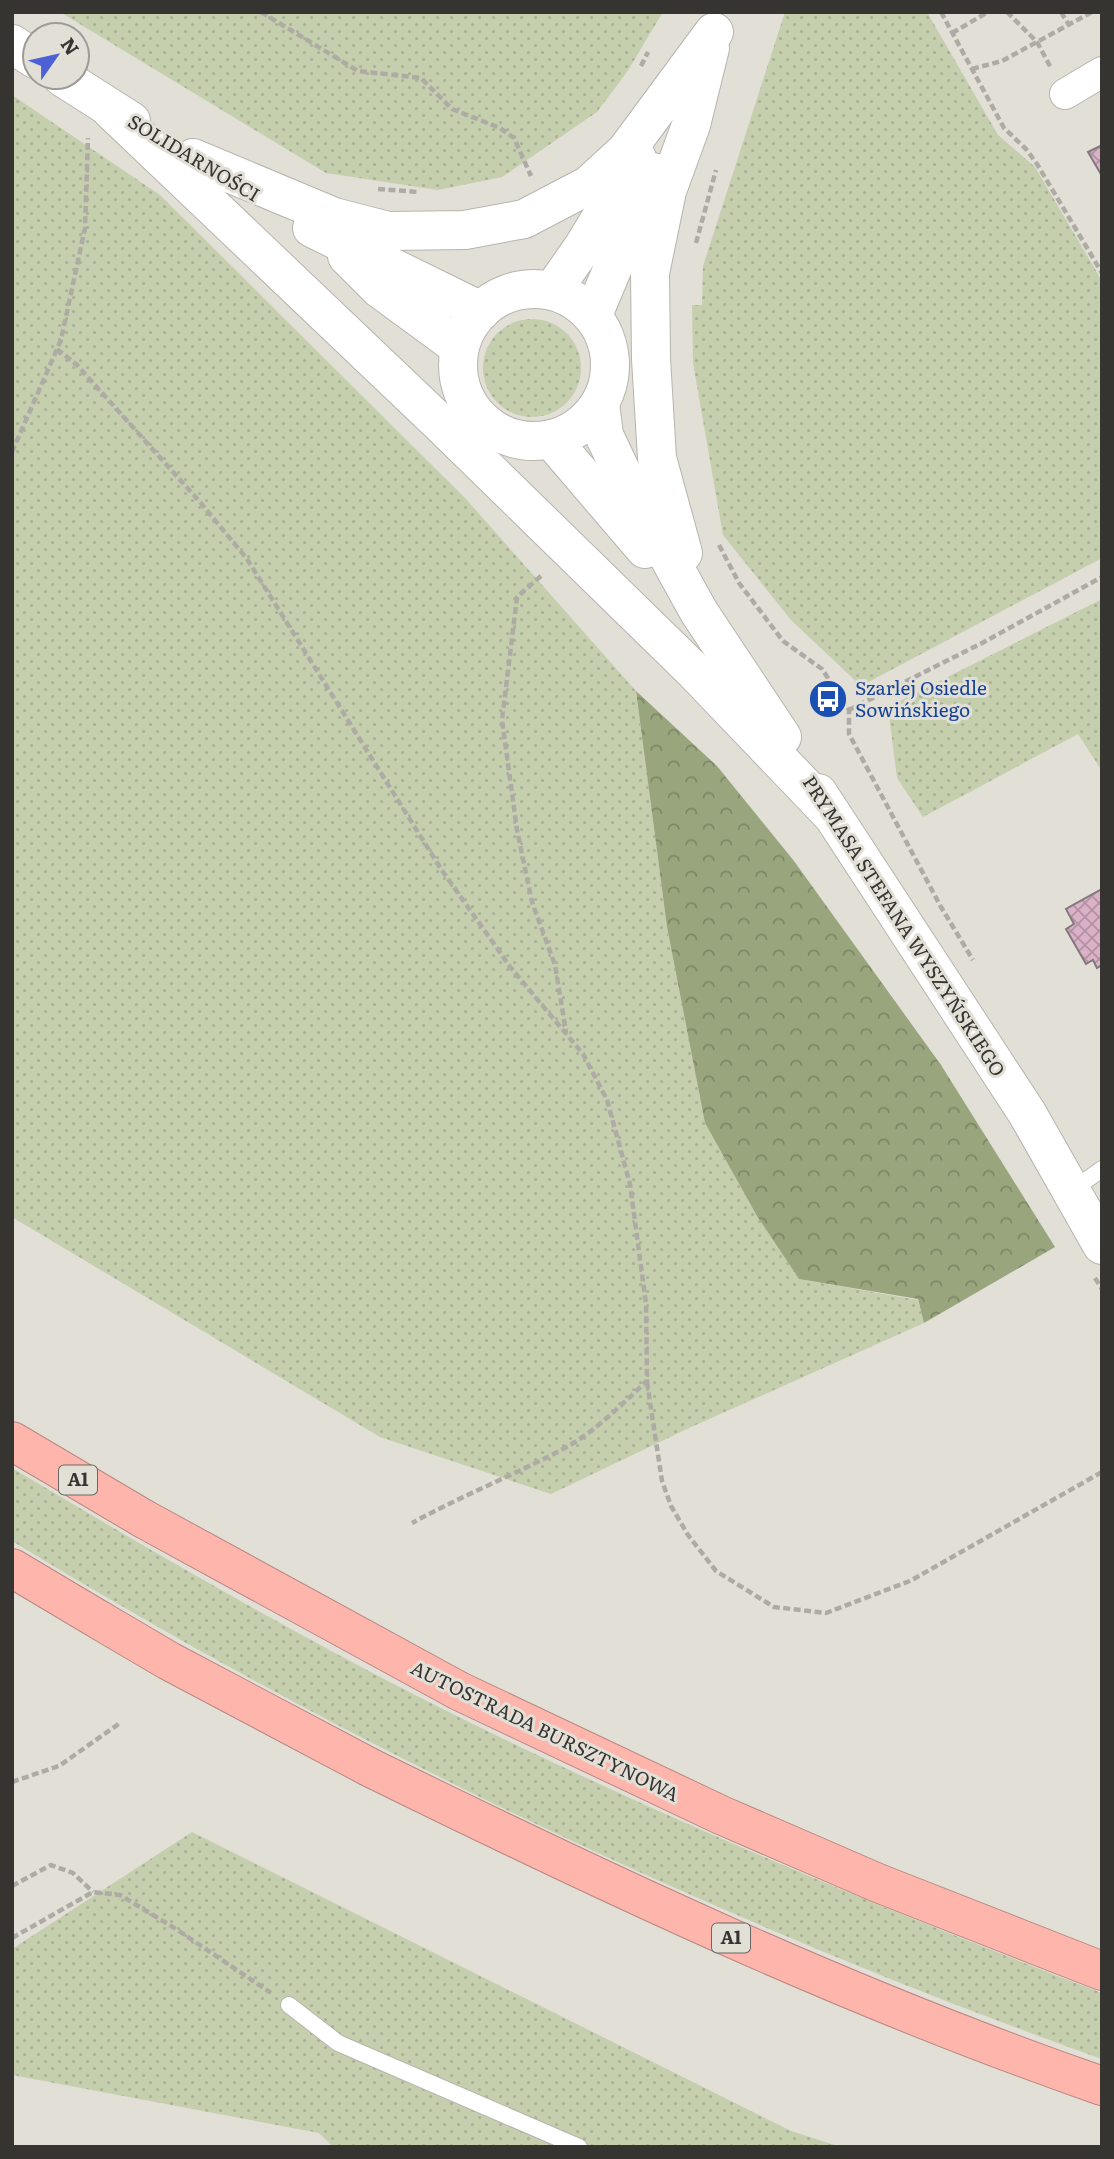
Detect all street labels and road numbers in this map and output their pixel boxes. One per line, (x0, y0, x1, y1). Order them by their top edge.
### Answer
street label: SOLIDARNOŚCI (123, 107, 266, 208)
street label: PRYMASA STEFANA WYSZYŃSKIEGO (797, 770, 1013, 1081)
road number: A1 (59, 1465, 97, 1494)
street label: AUTOSTRADA BURSZTYNOWA (407, 1653, 684, 1807)
road number: A1 (712, 1924, 750, 1952)

